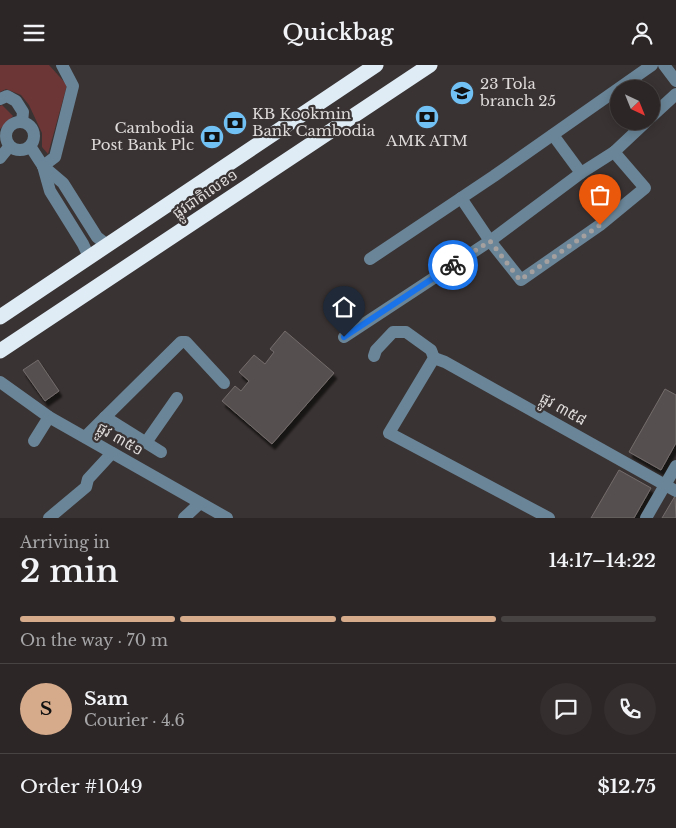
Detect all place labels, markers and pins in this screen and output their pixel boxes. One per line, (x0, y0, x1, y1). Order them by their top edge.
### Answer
place label: 23 Tola branch 25 (479, 74, 556, 110)
school or university icon: 23 Tola branch 25 (449, 80, 475, 106)
place label: KB Kookmin Bank Cambodia (252, 104, 376, 140)
bank icon: AMK ATM (414, 104, 440, 130)
bank icon: KB Kookmin Bank Cambodia (222, 110, 248, 136)
place label: Cambodia Post Bank Plc (91, 118, 195, 154)
bank icon: Cambodia Post Bank Plc (199, 124, 225, 150)
place label: AMK ATM (385, 131, 468, 150)
pin (579, 174, 621, 225)
pin (323, 286, 365, 337)

